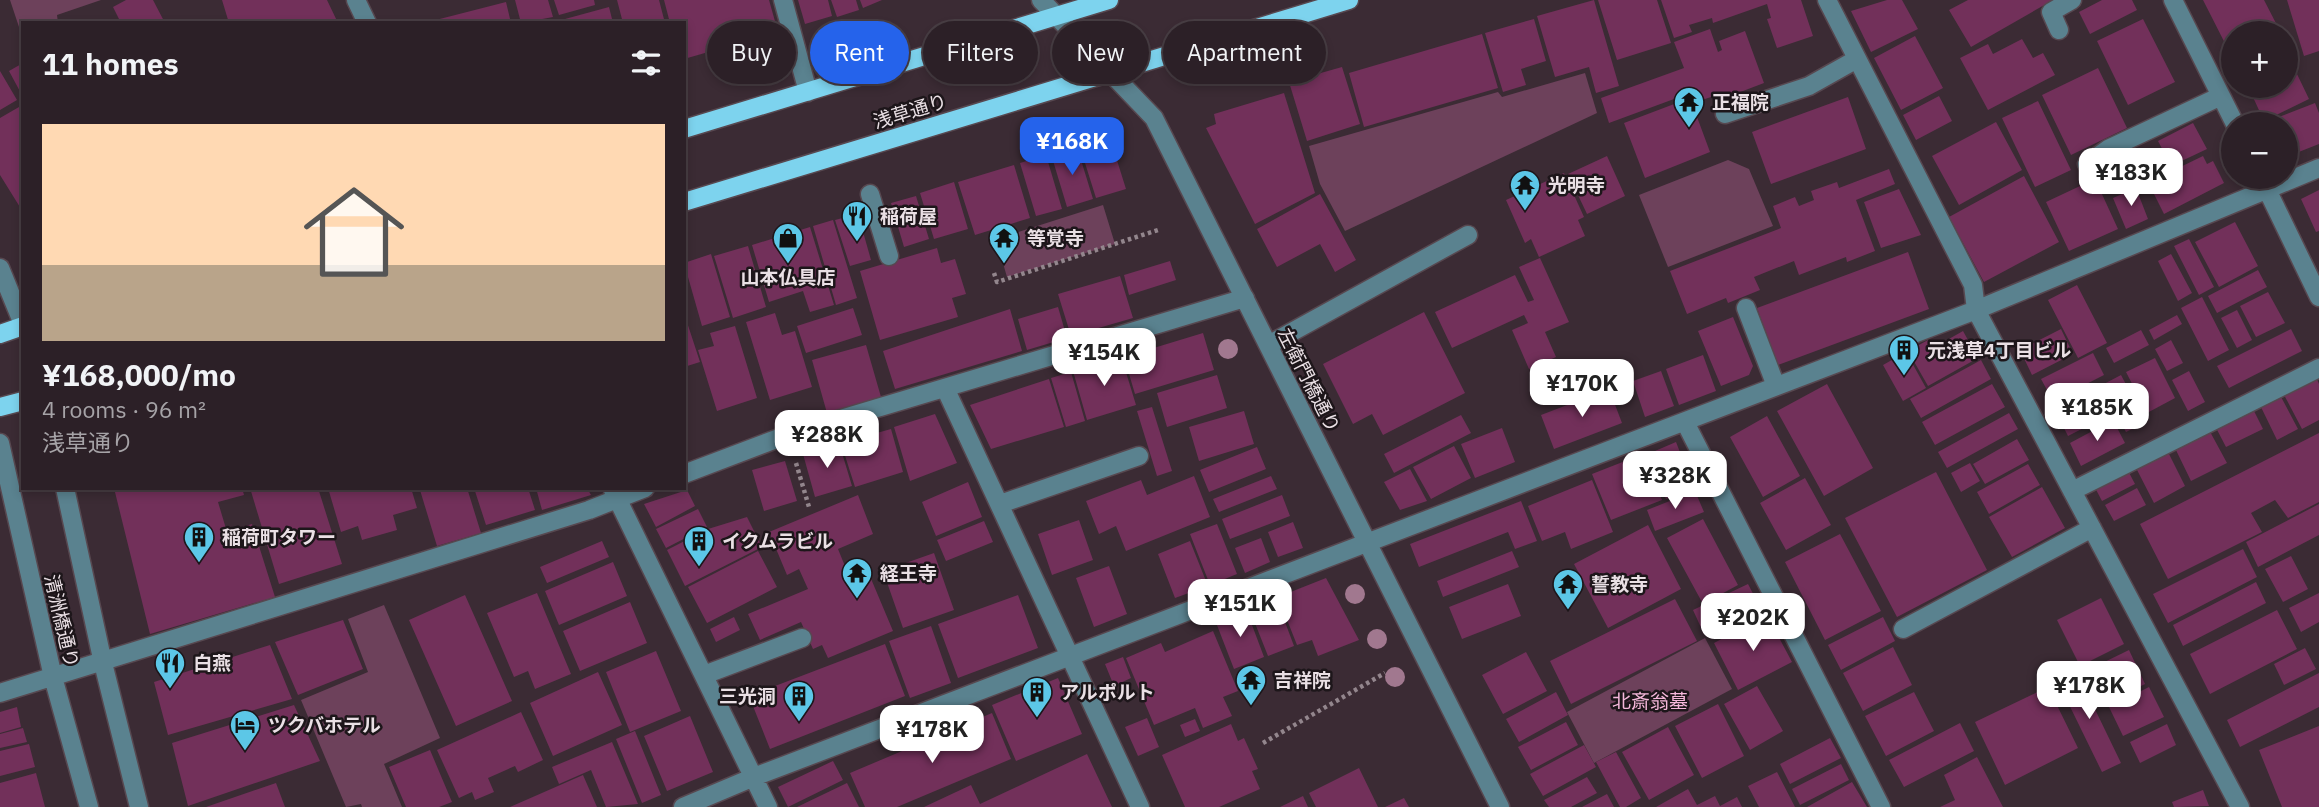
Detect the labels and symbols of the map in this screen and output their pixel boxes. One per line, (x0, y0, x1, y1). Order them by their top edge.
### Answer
temple icon: 正福院 (1672, 85, 1706, 129)
street label: 浅草通り (870, 88, 950, 134)
place label: 正福院 (1712, 90, 1769, 114)
pin: ¥168K (1023, 118, 1121, 177)
pin: ¥183K (2082, 148, 2180, 208)
temple icon: 光明寺 (1508, 168, 1542, 212)
place label: 光明寺 (1548, 173, 1605, 197)
restaurant icon: 稲荷屋 (840, 199, 874, 243)
place label: 稲荷屋 (880, 204, 937, 228)
shop icon: 山本仏具店 (771, 221, 805, 265)
temple icon: 等覚寺 (987, 221, 1021, 265)
place label: 等覚寺 (1027, 226, 1084, 250)
place label: 山本仏具店 (740, 265, 836, 289)
street label: 左衛門橋通り (1272, 324, 1346, 436)
pin: ¥154K (1055, 328, 1153, 388)
building icon: 元浅草4丁目ビル (1887, 333, 1921, 377)
place label: 元浅草4丁目ビル (1927, 338, 2071, 362)
pin: ¥170K (1533, 360, 1631, 419)
pin: ¥185K (2048, 384, 2146, 443)
pin: ¥288K (778, 410, 876, 470)
pin: ¥328K (1626, 452, 1724, 511)
building icon: 稲荷町タワー (182, 520, 216, 564)
building icon: イクムラビル (682, 524, 716, 568)
place label: 稲荷町タワー (222, 525, 336, 549)
place label: イクムラビル (722, 529, 833, 553)
temple icon: 経王寺 (840, 556, 874, 600)
place label: 経王寺 (880, 561, 937, 585)
temple icon: 誓教寺 (1551, 567, 1585, 611)
street label: 清洲橋通り (40, 572, 84, 670)
place label: 誓教寺 (1591, 572, 1648, 596)
pin: ¥151K (1191, 580, 1289, 639)
pin: ¥202K (1704, 594, 1802, 653)
restaurant icon: 白燕 (153, 646, 187, 690)
place label: 白燕 (193, 651, 231, 675)
pin: ¥178K (2040, 662, 2138, 721)
temple icon: 吉祥院 (1234, 663, 1268, 707)
place label: 吉祥院 (1274, 668, 1331, 692)
building icon: アルポルト (1020, 675, 1054, 719)
building icon: 三光洞 (782, 679, 816, 723)
place label: アルポルト (1060, 680, 1155, 704)
place label: 三光洞 (719, 684, 776, 708)
park label: 北斎翁墓 (1612, 689, 1688, 713)
pin: ¥178K (883, 706, 981, 765)
hotel icon: ツクバホテル (228, 708, 262, 752)
place label: ツクバホテル (268, 713, 381, 737)

